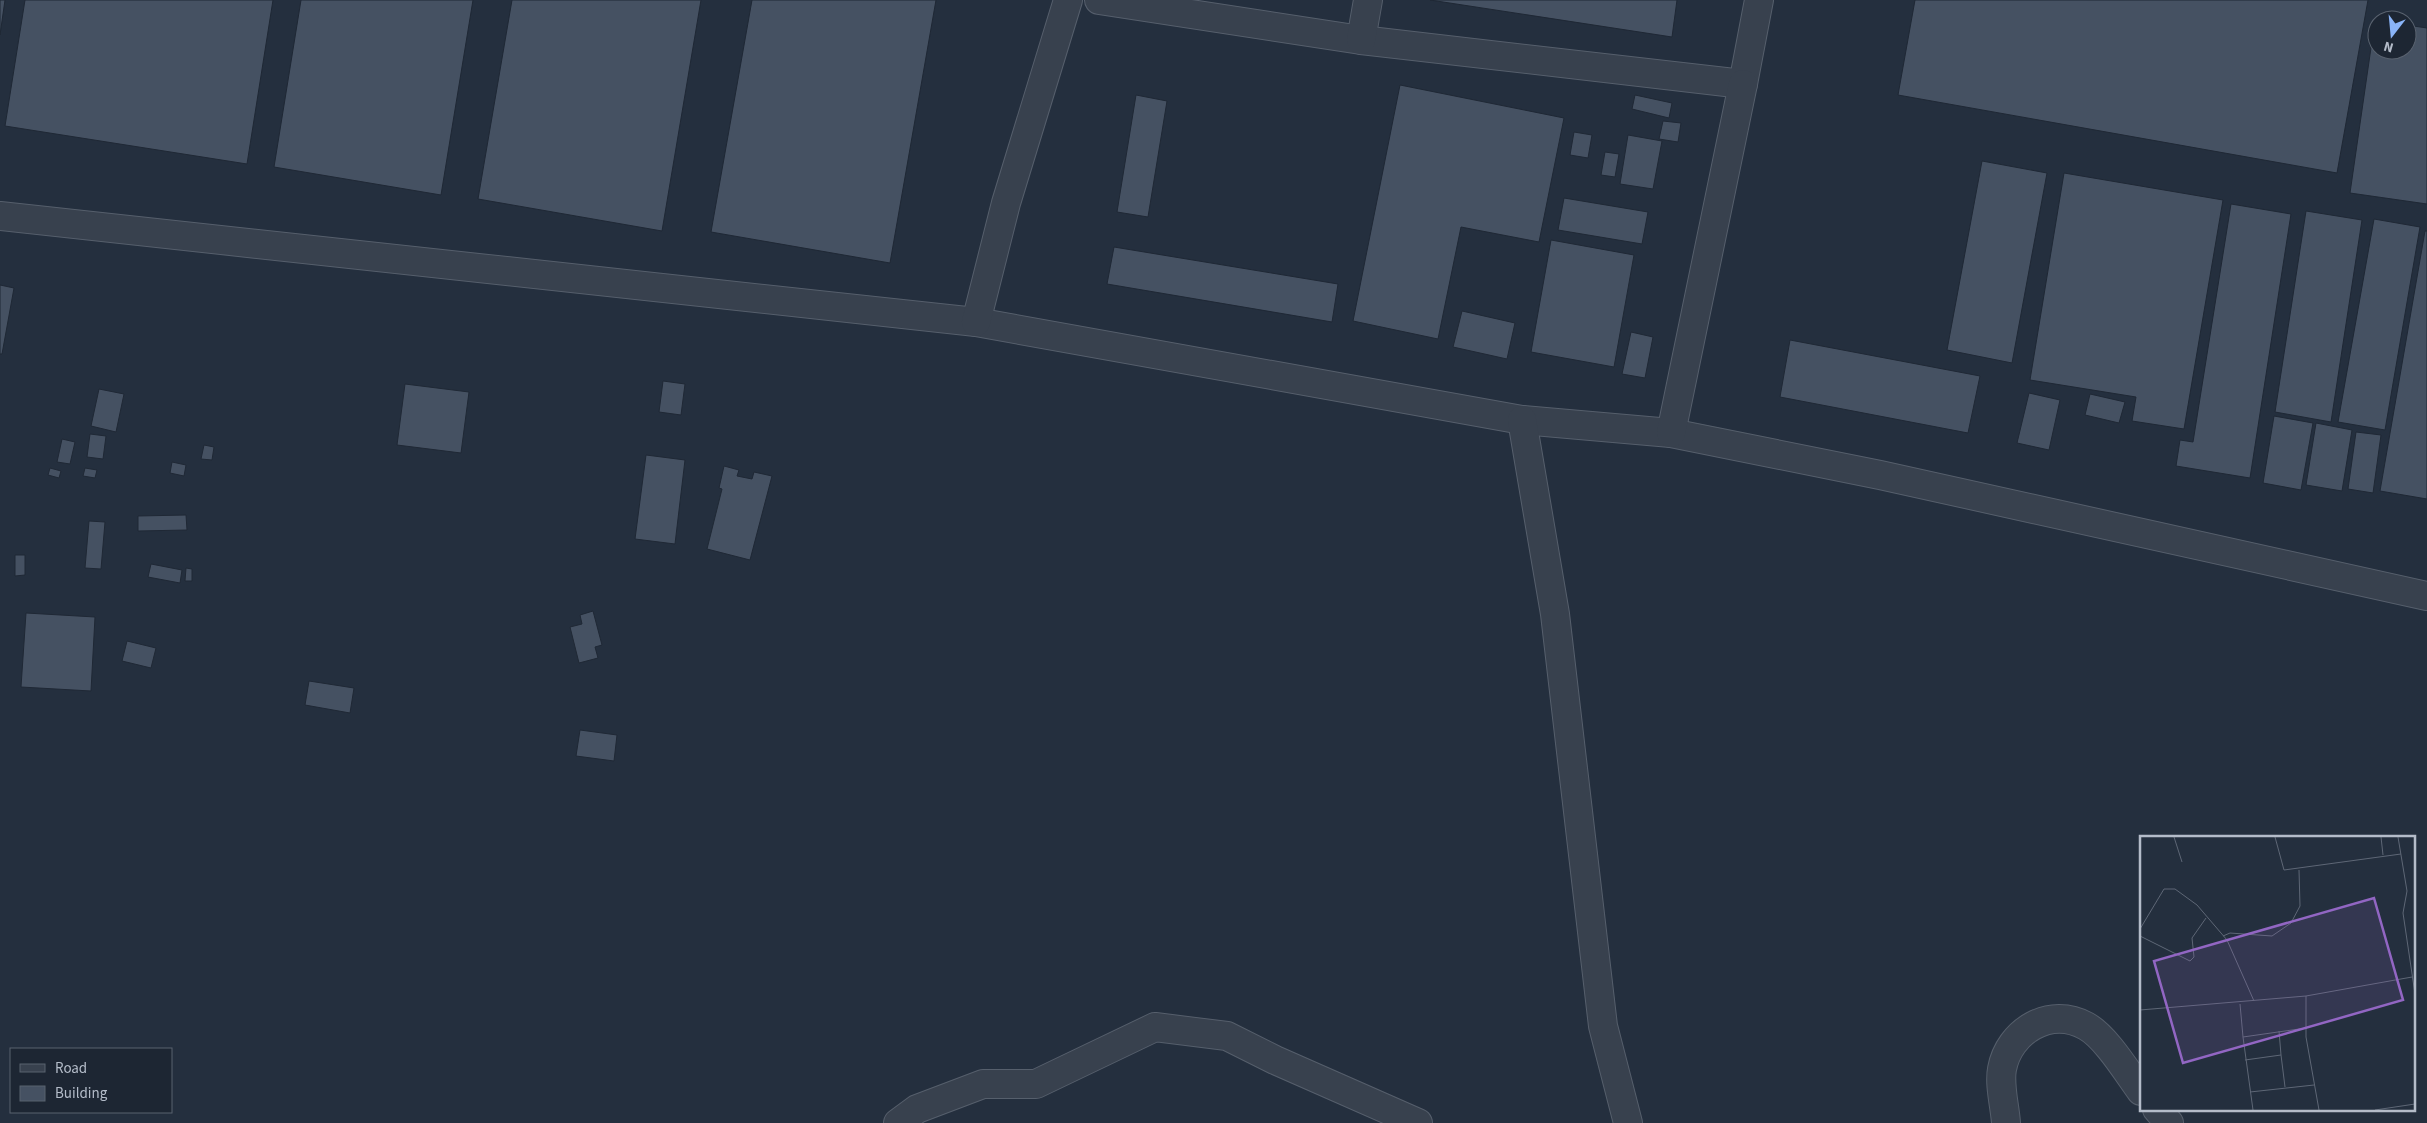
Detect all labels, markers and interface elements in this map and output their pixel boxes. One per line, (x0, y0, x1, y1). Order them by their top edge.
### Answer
north arrow (2367, 10, 2417, 60)
text: N (2381, 36, 2396, 57)
inset map (2140, 836, 2414, 1110)
legend (10, 1048, 172, 1113)
text: Road (55, 1058, 87, 1079)
text: Building (55, 1083, 108, 1104)

